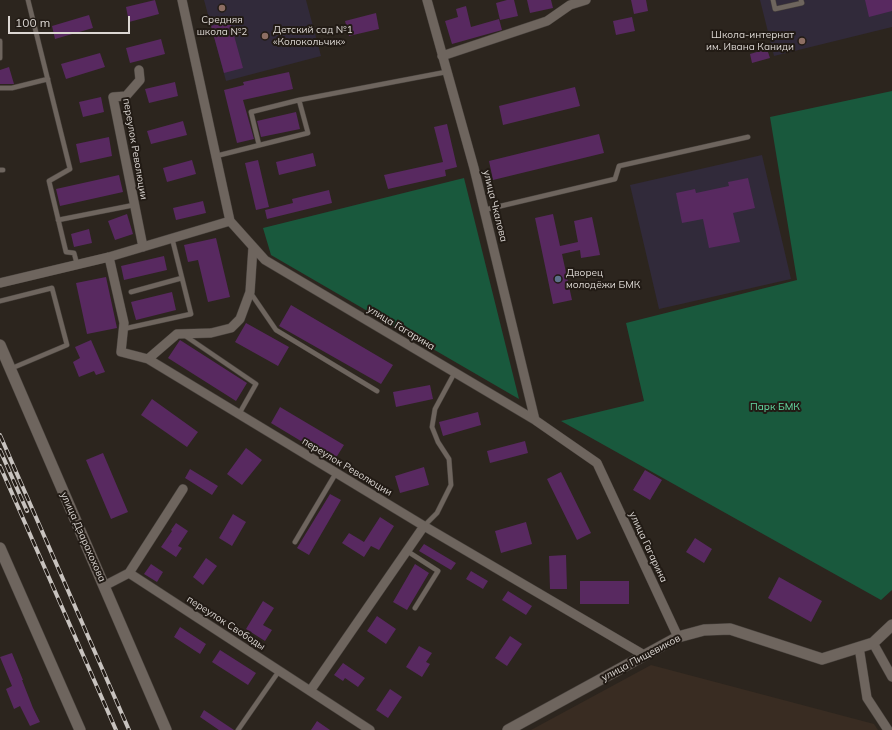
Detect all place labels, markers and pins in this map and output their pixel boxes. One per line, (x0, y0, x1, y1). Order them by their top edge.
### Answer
marker: Средняя школа №2 (217, 3, 227, 13)
place label: Средняя школа №2 (197, 14, 247, 38)
place label: Детский сад №1 «Колокольчик» (273, 24, 353, 48)
place label: Школа-интернат им. Ивана Каниди (706, 29, 794, 52)
marker: Детский сад №1 «Колокольчик» (260, 31, 270, 41)
marker: Школа-интернат им. Ивана Каниди (797, 36, 807, 46)
place label: Дворец молодёжи БМК (566, 267, 640, 290)
marker: Дворец молодёжи БМК (553, 274, 563, 284)

